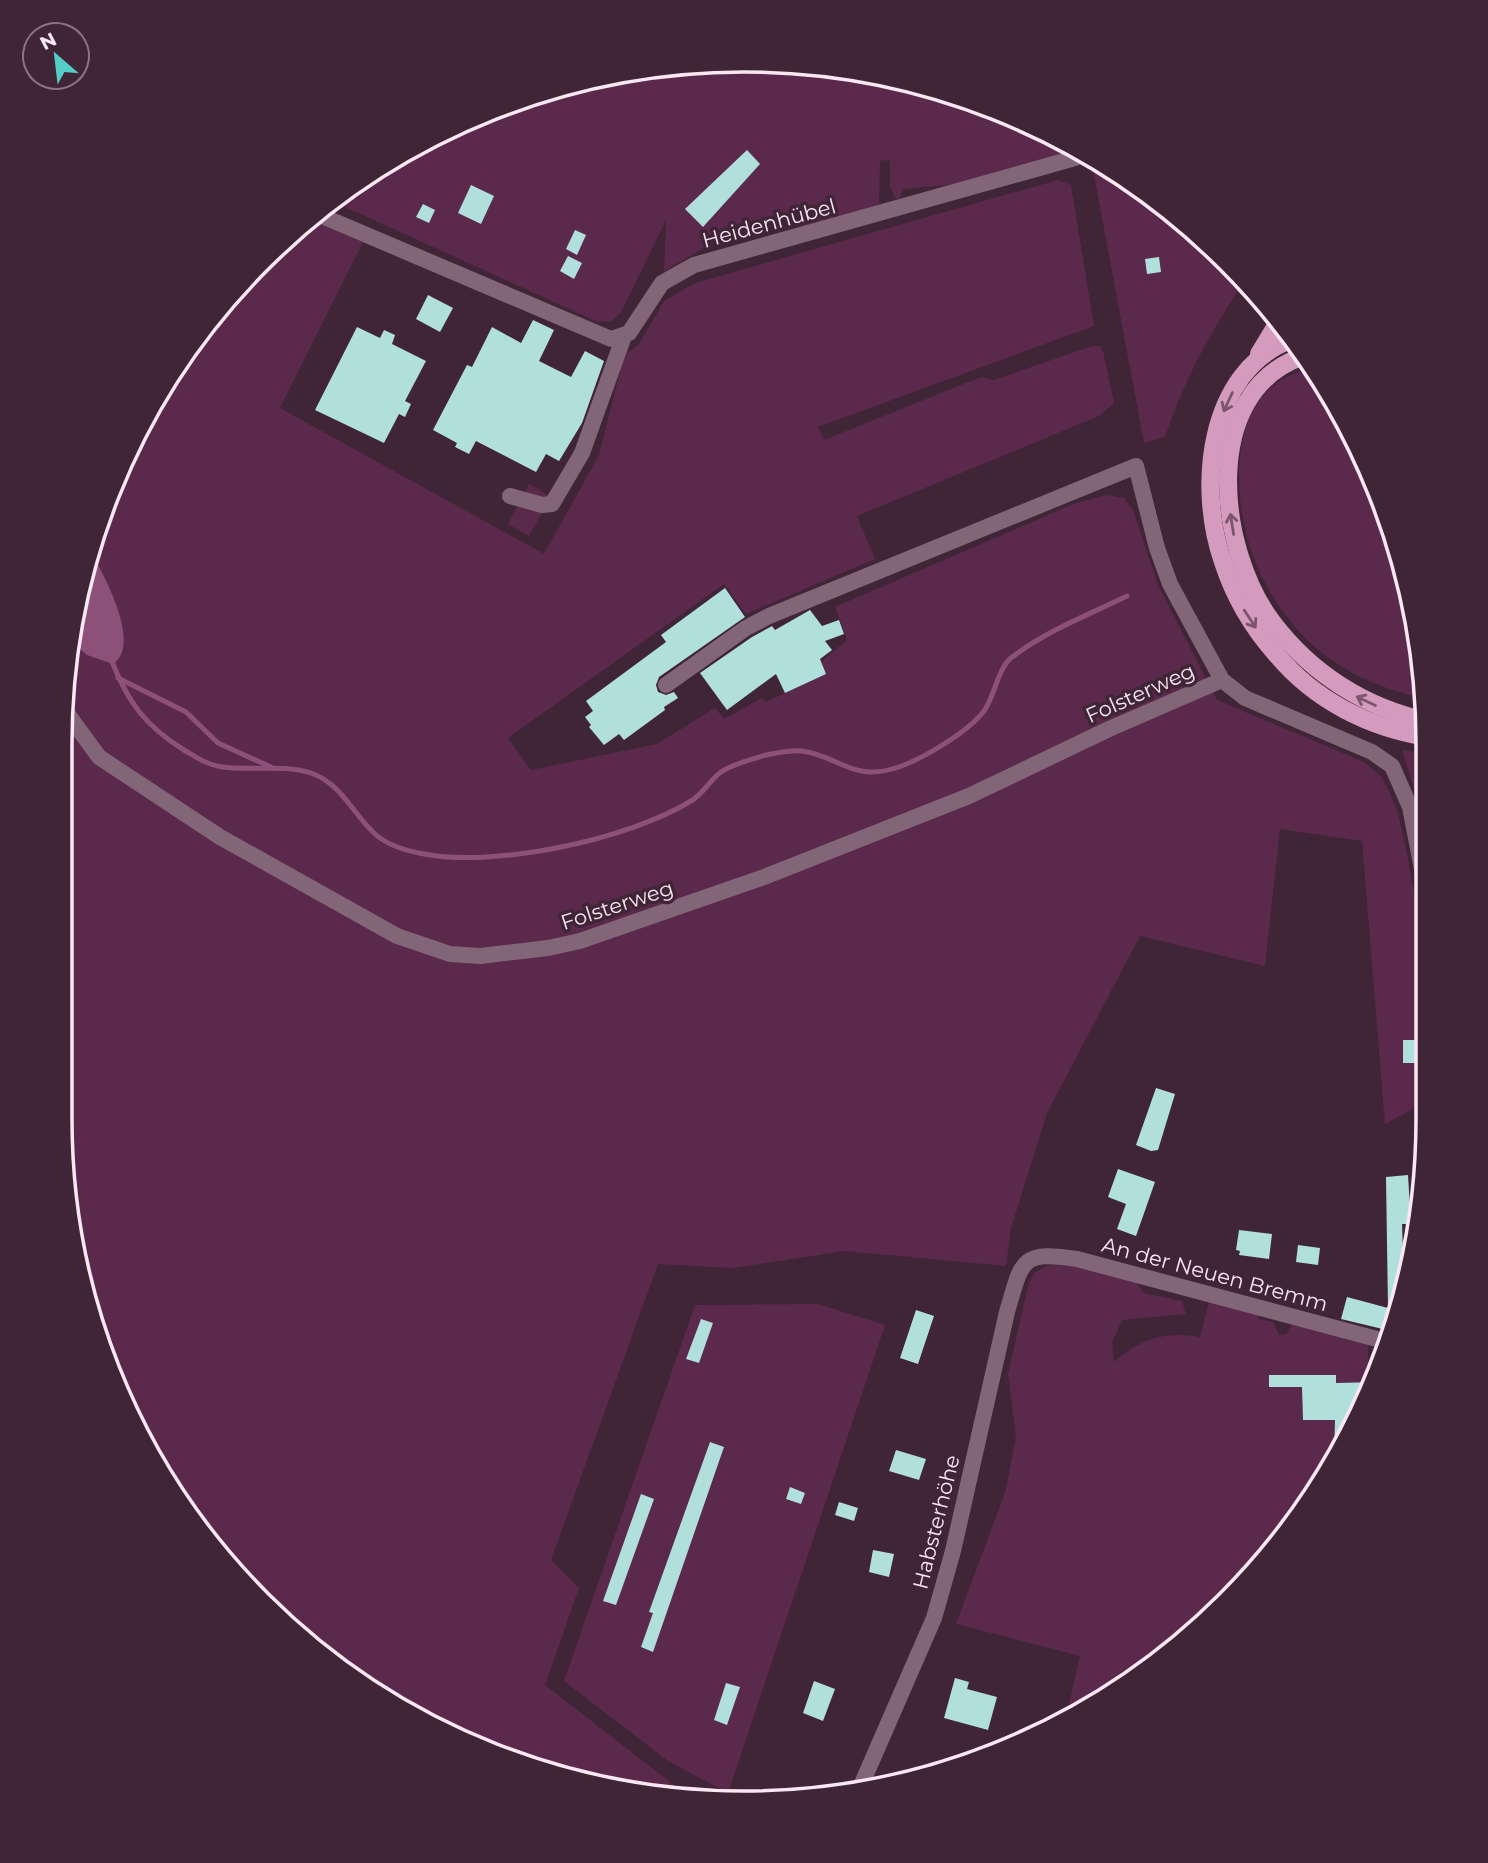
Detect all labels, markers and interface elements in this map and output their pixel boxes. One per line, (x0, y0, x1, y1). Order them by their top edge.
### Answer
north arrow (21, 21, 91, 91)
text: N (36, 28, 60, 55)
street label: Heidenhübel (699, 193, 839, 253)
one-way arrow (1221, 391, 1234, 412)
one-way arrow (1225, 513, 1238, 536)
one-way arrow (1243, 609, 1257, 629)
street label: Folsterweg (1082, 658, 1198, 728)
one-way arrow (1356, 694, 1377, 707)
street label: Folsterweg (558, 875, 676, 935)
street label: An der Neuen Bremm (1099, 1232, 1331, 1316)
street label: Habsterhöhe (907, 1452, 965, 1592)

